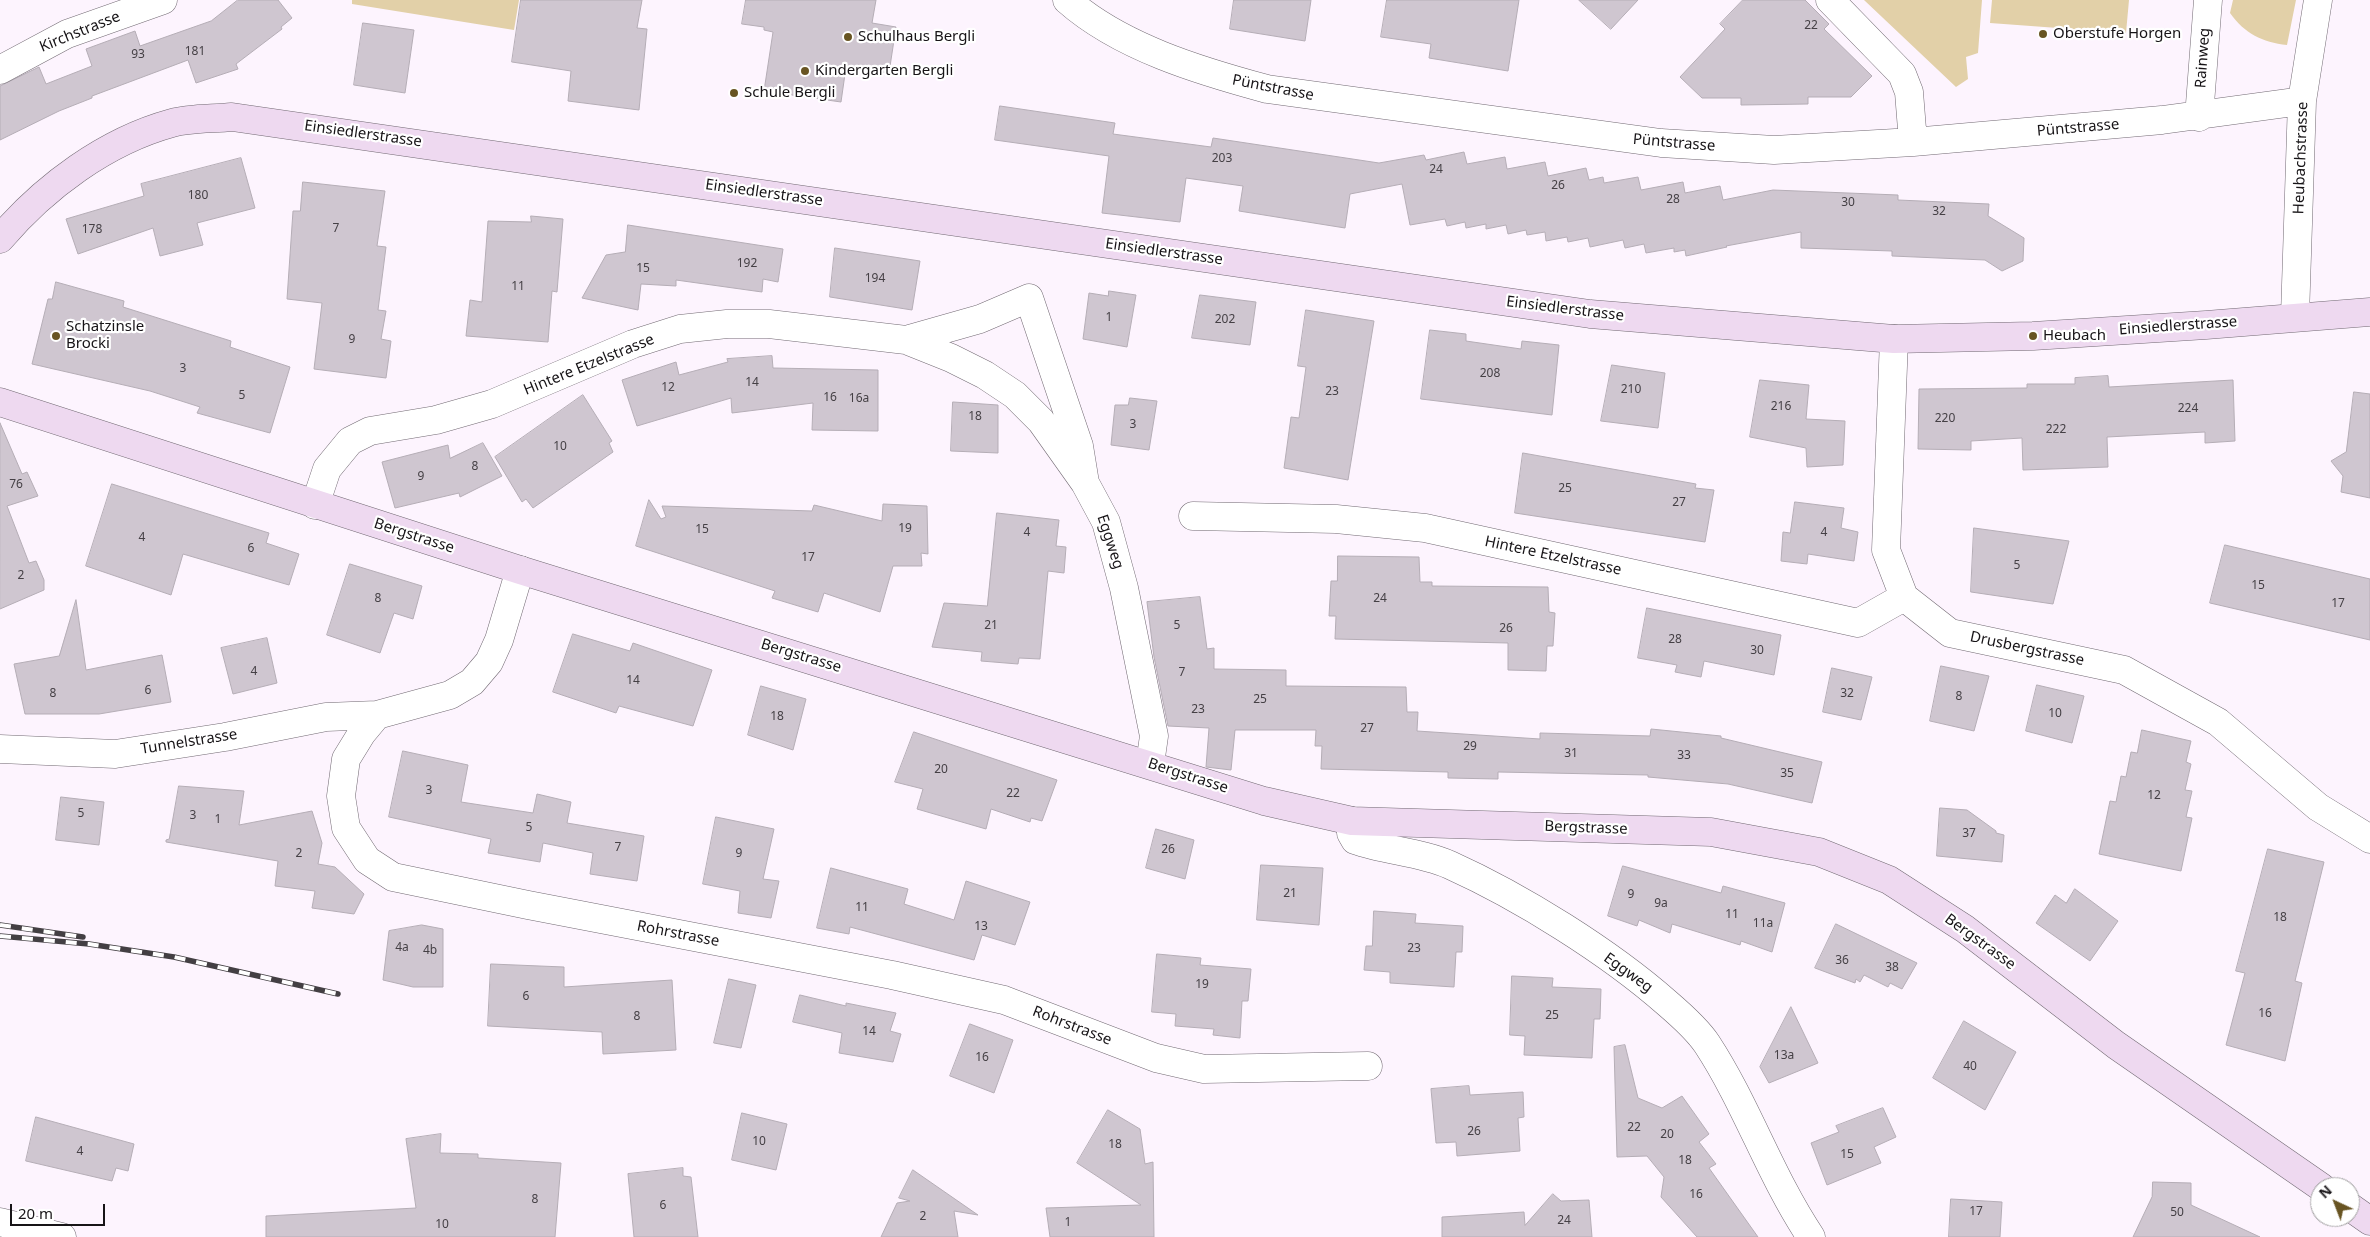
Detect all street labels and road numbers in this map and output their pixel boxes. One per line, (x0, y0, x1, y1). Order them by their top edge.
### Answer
street label: Kirchstrasse (37, 8, 123, 56)
street label: Rainweg (2192, 27, 2214, 89)
street label: Püntstrasse (1231, 71, 1315, 105)
street label: Heubachstrasse (2290, 101, 2312, 215)
street label: Püntstrasse (2036, 115, 2120, 141)
street label: Einsiedlerstrasse (303, 117, 423, 151)
street label: Püntstrasse (1632, 130, 1716, 156)
street label: Einsiedlerstrasse (704, 176, 824, 210)
street label: Einsiedlerstrasse (1104, 235, 1224, 269)
street label: Einsiedlerstrasse (1505, 293, 1625, 325)
street label: Einsiedlerstrasse (2118, 313, 2238, 339)
street label: Hintere Etzelstrasse (521, 331, 657, 399)
street label: Eggweg (1093, 512, 1127, 572)
street label: Bergstrasse (372, 515, 456, 557)
street label: Hintere Etzelstrasse (1483, 533, 1623, 579)
street label: Drusbergstrasse (1968, 628, 2086, 670)
street label: Bergstrasse (759, 635, 843, 677)
street label: Tunnelstrasse (139, 725, 239, 759)
street label: Bergstrasse (1146, 755, 1230, 797)
street label: Bergstrasse (1544, 818, 1628, 838)
street label: Bergstrasse (1941, 910, 2019, 974)
street label: Rohrstrasse (635, 917, 721, 951)
street label: Eggweg (1600, 949, 1656, 997)
street label: Rohrstrasse (1030, 1003, 1114, 1049)

